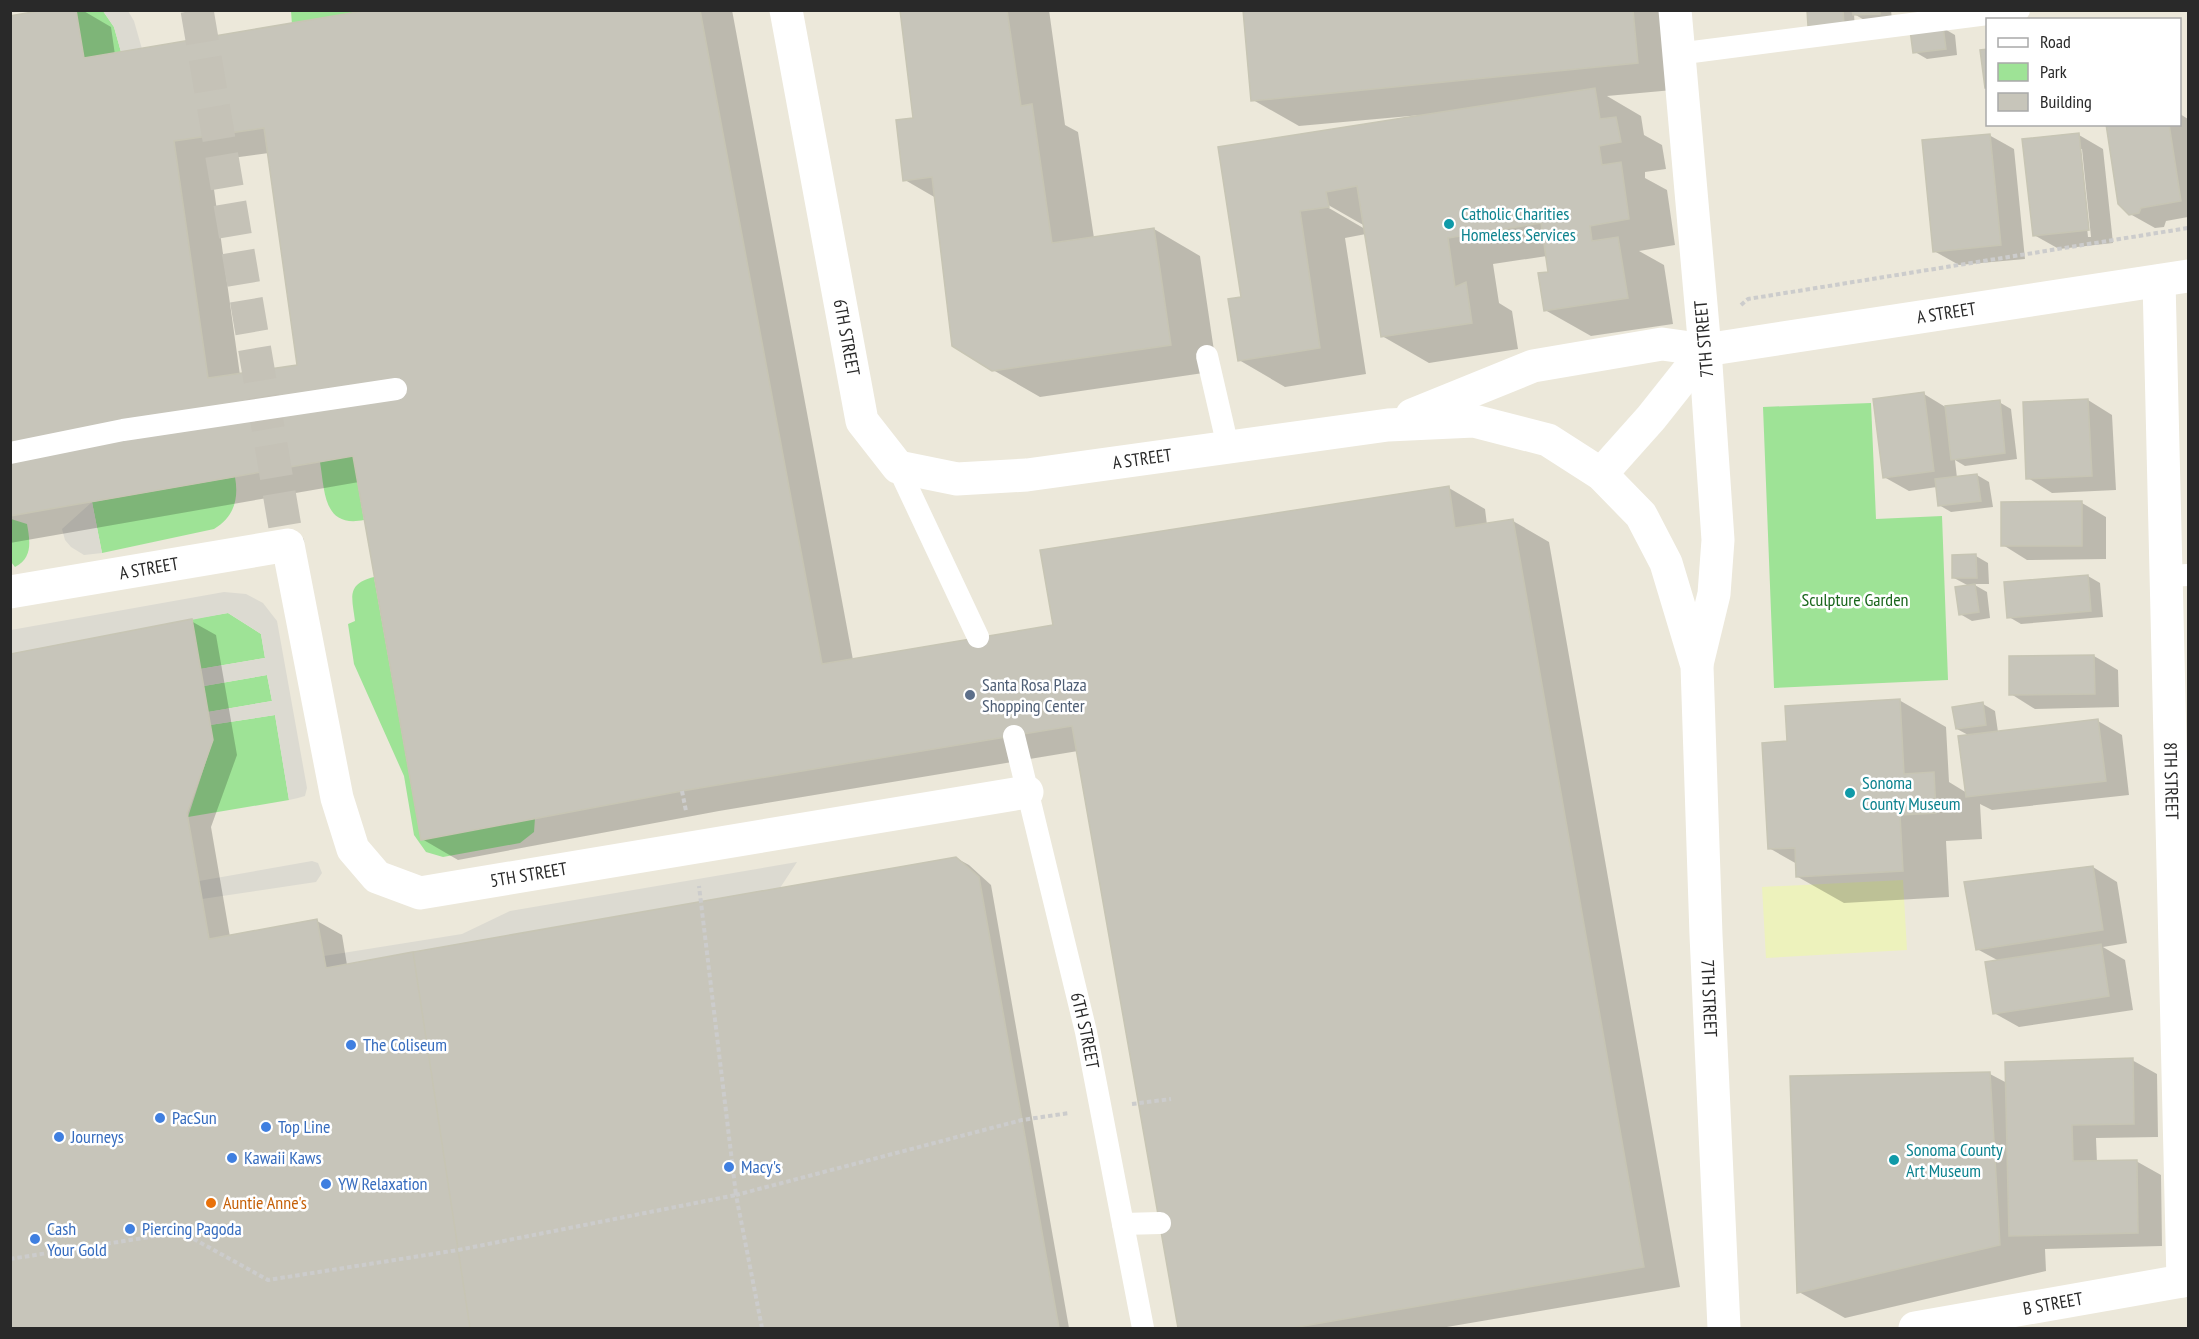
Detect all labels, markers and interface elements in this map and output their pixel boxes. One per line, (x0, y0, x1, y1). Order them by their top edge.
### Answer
legend (1986, 18, 2181, 126)
text: Road (2040, 30, 2071, 53)
text: Park (2040, 60, 2067, 83)
text: Building (2040, 90, 2092, 113)
place label: Catholic Charities Homeless Services (1461, 202, 1576, 246)
marker: Catholic Charities Homeless Services (1442, 217, 1456, 231)
street label: 6TH STREET (829, 297, 865, 378)
street label: A STREET (1915, 297, 1978, 328)
street label: 7TH STREET (1689, 299, 1718, 379)
street label: A STREET (1111, 443, 1173, 474)
street label: A STREET (118, 552, 180, 584)
park label: Sculpture Garden (1801, 588, 1909, 611)
place label: Santa Rosa Plaza Shopping Center (982, 673, 1087, 717)
marker: Santa Rosa Plaza Shopping Center (963, 688, 977, 702)
street label: 8TH STREET (2159, 742, 2184, 820)
place label: Sonoma County Museum (1862, 771, 1960, 815)
marker: Sonoma County Museum (1843, 786, 1857, 800)
street label: 5TH STREET (488, 857, 569, 892)
street label: 7TH STREET (1696, 959, 1723, 1037)
street label: 6TH STREET (1066, 990, 1105, 1071)
place label: The Coliseum (363, 1033, 447, 1056)
marker: The Coliseum (344, 1038, 358, 1052)
place label: PacSun (172, 1106, 217, 1129)
marker: PacSun (153, 1111, 167, 1125)
place label: Top Line (278, 1115, 330, 1138)
marker: Top Line (259, 1120, 273, 1134)
place label: Journeys (70, 1125, 124, 1148)
marker: Journeys (52, 1130, 66, 1144)
place label: Sonoma County Art Museum (1906, 1138, 2003, 1182)
place label: Kawaii Kaws (244, 1146, 322, 1169)
marker: Kawaii Kaws (225, 1151, 239, 1165)
marker: Sonoma County Art Museum (1887, 1153, 1901, 1167)
place label: Macy's (741, 1155, 781, 1178)
marker: Macy's (722, 1160, 736, 1174)
place label: YW Relaxation (338, 1172, 428, 1195)
marker: YW Relaxation (319, 1177, 333, 1191)
place label: Auntie Anne's (223, 1191, 307, 1214)
marker: Auntie Anne's (204, 1196, 218, 1210)
place label: Cash Your Gold (47, 1217, 107, 1261)
place label: Piercing Pagoda (142, 1217, 242, 1240)
marker: Piercing Pagoda (123, 1222, 137, 1236)
marker: Cash Your Gold (28, 1232, 42, 1246)
street label: B STREET (2021, 1287, 2084, 1320)

